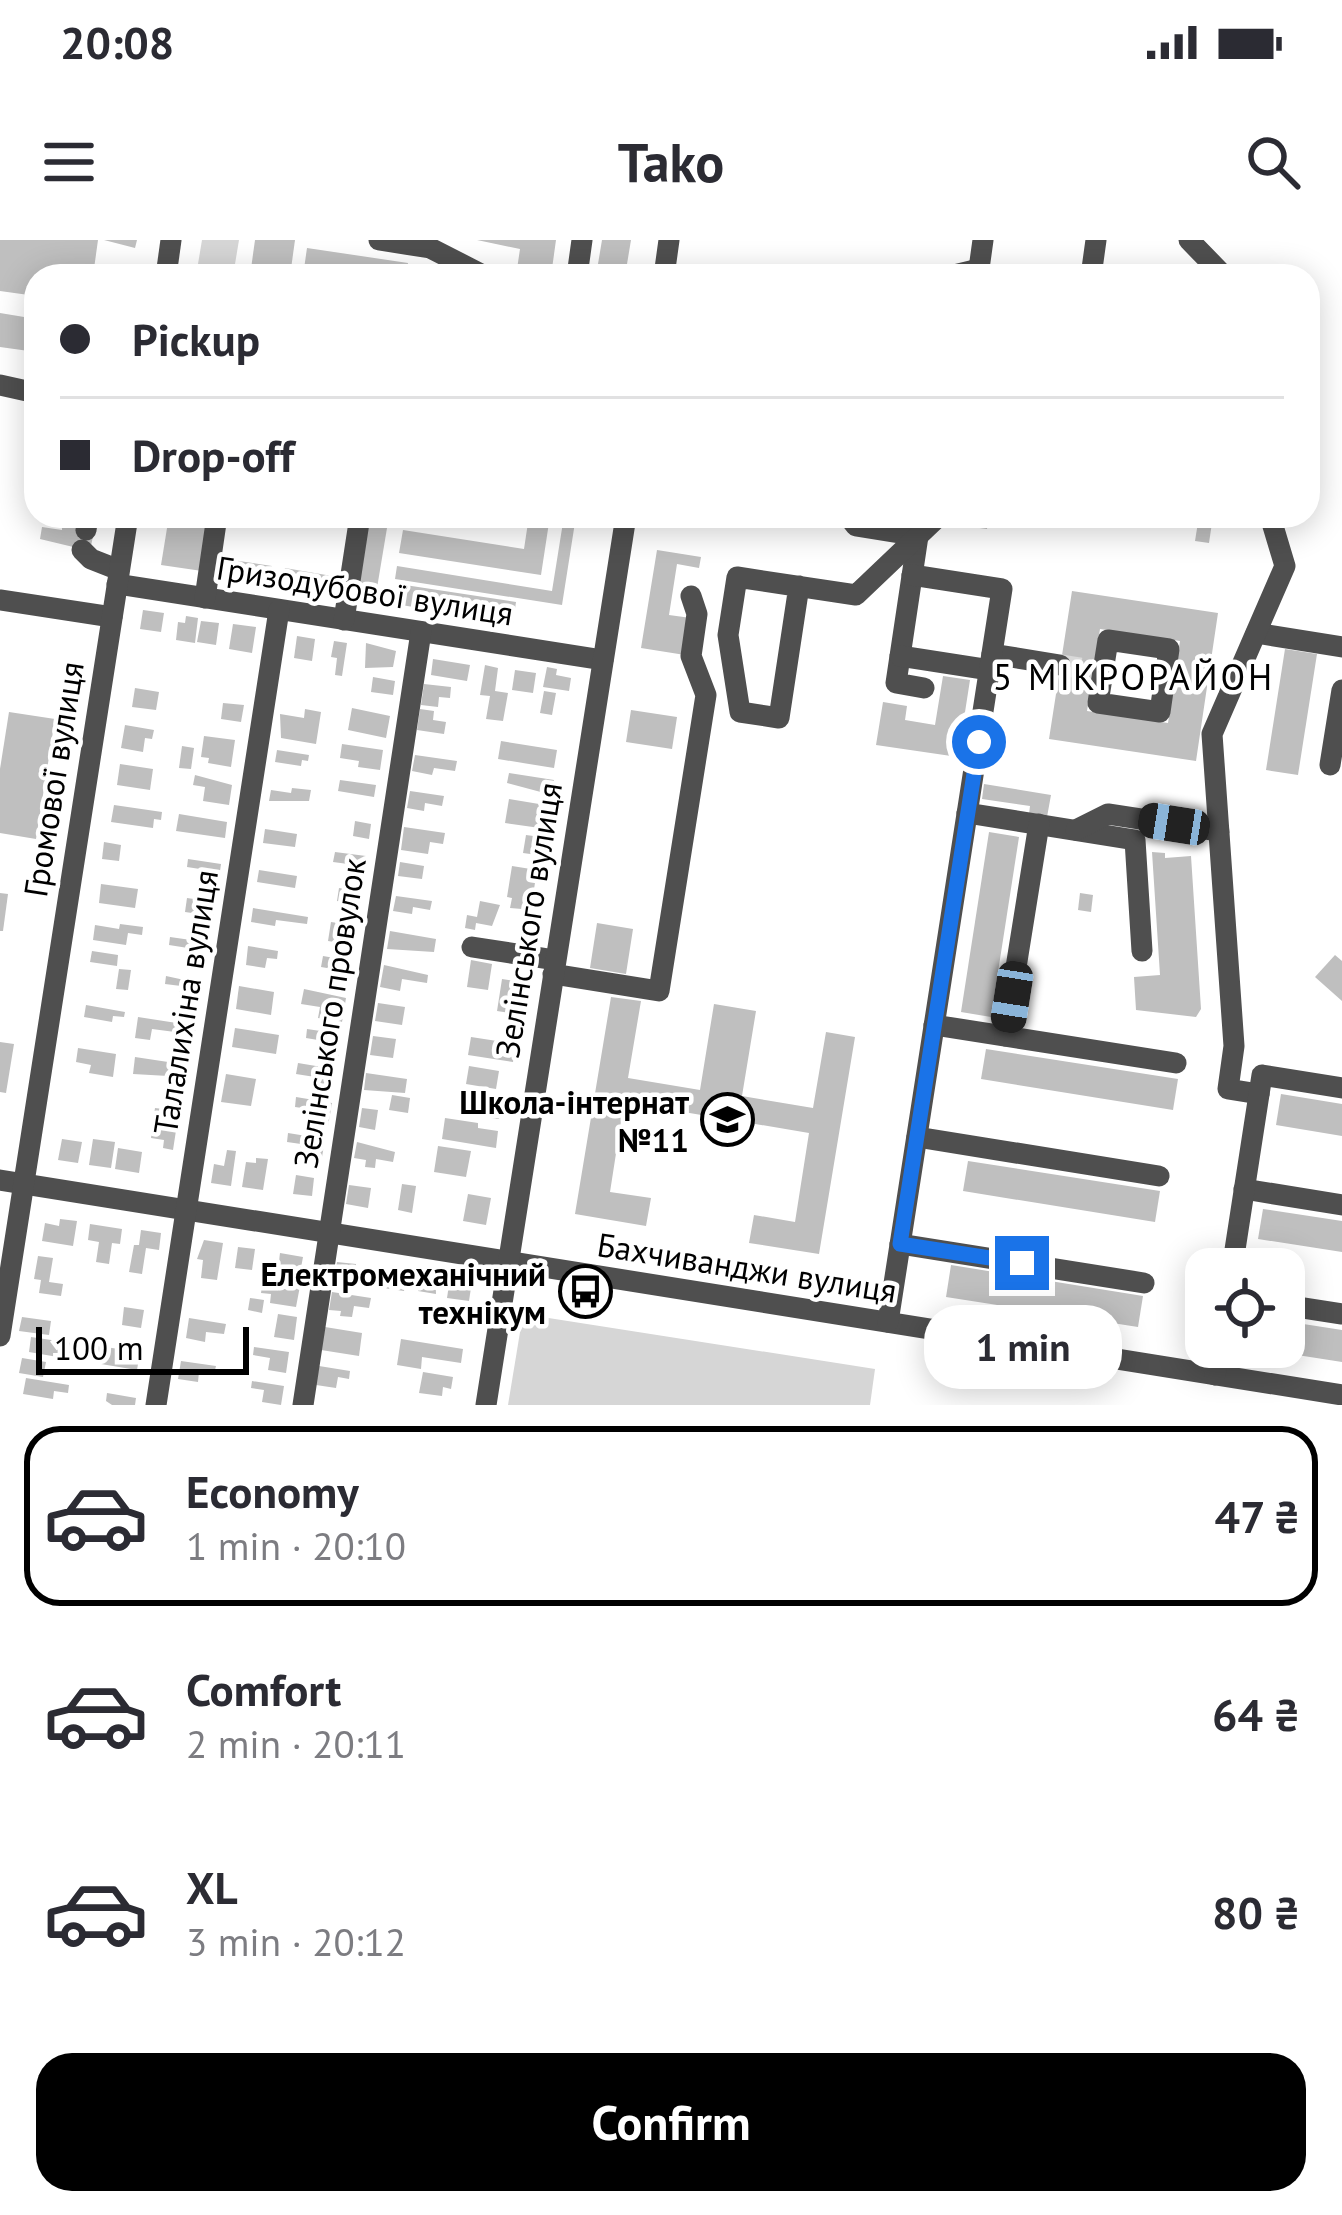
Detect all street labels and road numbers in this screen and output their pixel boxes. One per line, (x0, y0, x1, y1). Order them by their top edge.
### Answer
street label: Гризодубової вулиця (214, 545, 516, 635)
street label: Громової вулиця (13, 658, 93, 900)
street label: Зелінського вулиця (485, 779, 571, 1061)
street label: Зелінського провулок (283, 855, 375, 1171)
street label: Талалихіна вулиця (143, 867, 227, 1137)
street label: Бахчиванджи вулиця (594, 1222, 900, 1312)

